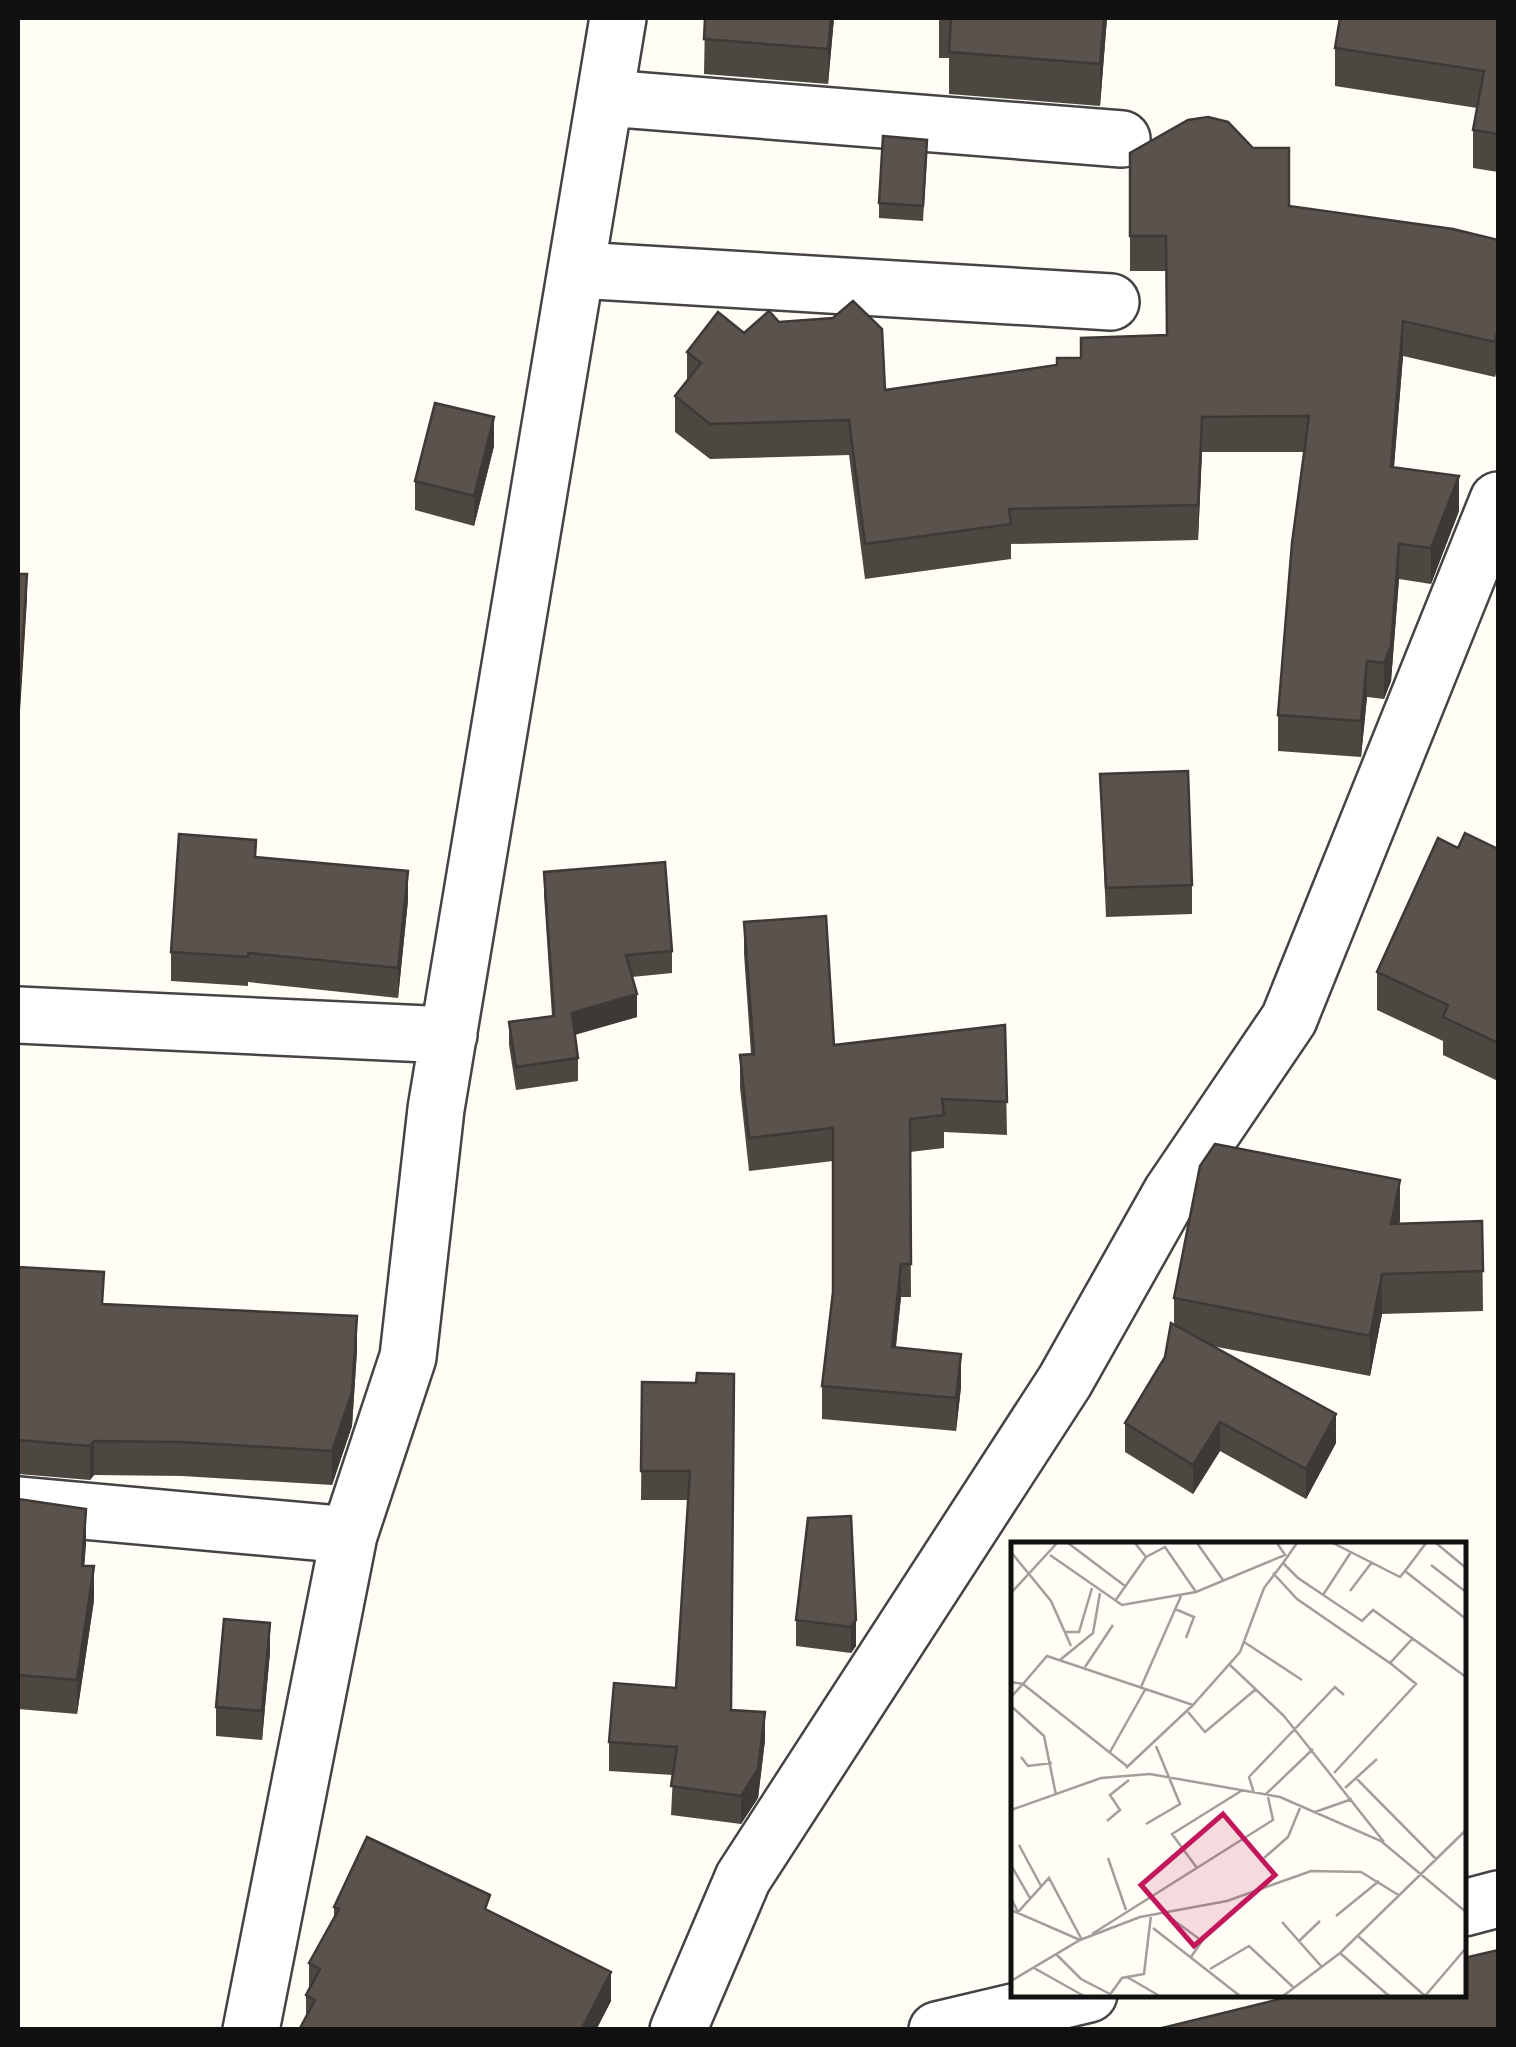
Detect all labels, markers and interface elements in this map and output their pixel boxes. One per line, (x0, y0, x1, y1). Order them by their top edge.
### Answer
inset map (1011, 1542, 1466, 1997)

